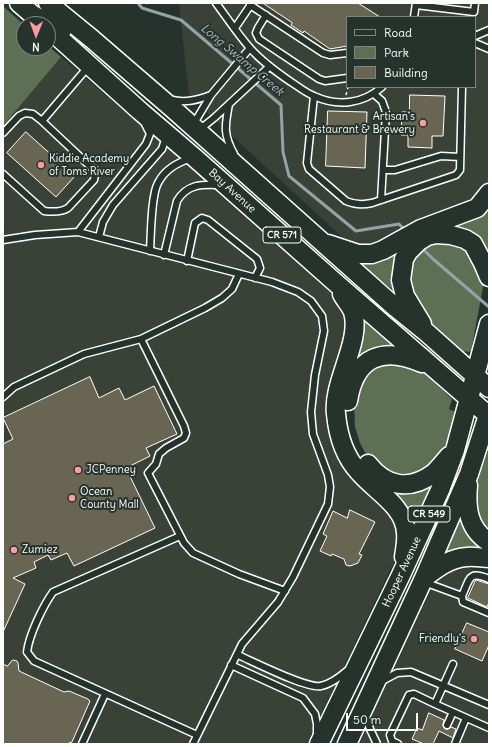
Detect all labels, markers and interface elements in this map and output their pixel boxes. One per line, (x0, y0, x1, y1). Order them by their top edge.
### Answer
north arrow (16, 16, 56, 56)
legend (346, 16, 476, 88)
water label: Long Swamp Creek (198, 21, 286, 99)
text: Road (384, 25, 412, 40)
text: N (32, 40, 40, 54)
text: Park (384, 45, 409, 60)
text: Building (384, 65, 428, 80)
place label: Artisan's Restaurant & Brewery (304, 110, 415, 136)
marker: Artisan's Restaurant & Brewery (418, 118, 428, 128)
place label: Kiddie Academy of Toms River (49, 152, 129, 178)
marker: Kiddie Academy of Toms River (36, 160, 46, 170)
street label: Bay Avenue (206, 166, 258, 216)
road number: CR 571 (263, 227, 301, 243)
place label: JCPenney (86, 463, 136, 477)
marker: JCPenney (73, 465, 83, 475)
place label: Ocean County Mall (80, 485, 139, 511)
marker: Ocean County Mall (67, 493, 77, 503)
road number: CR 549 (408, 506, 450, 522)
street label: Hooper Avenue (380, 535, 424, 609)
place label: Zumiez (22, 543, 58, 557)
marker: Zumiez (9, 545, 19, 555)
place label: Friendly's (419, 632, 466, 646)
marker: Friendly's (469, 634, 479, 644)
scale bar (348, 705, 420, 731)
text: 50 m (353, 712, 381, 727)

